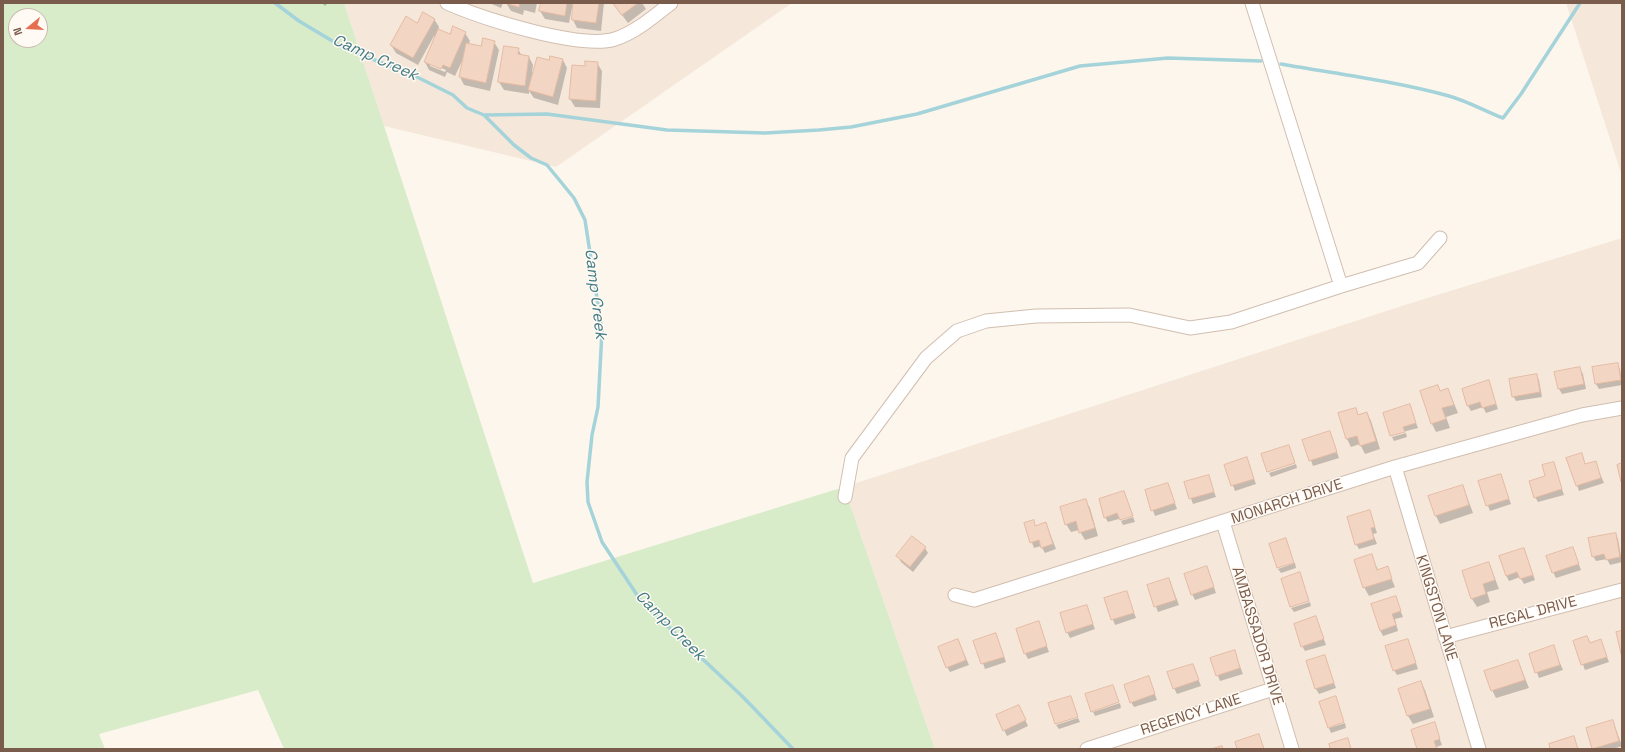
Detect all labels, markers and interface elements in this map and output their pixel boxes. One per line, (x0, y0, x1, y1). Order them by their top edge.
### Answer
north arrow (8, 8, 48, 48)
text: N (10, 26, 25, 37)
water label: Camp Creek (329, 31, 421, 85)
water label: Camp Creek (580, 248, 610, 340)
street label: MONARCH DRIVE (1229, 476, 1345, 528)
street label: KINGSTON LANE (1411, 553, 1461, 663)
street label: AMBASSADOR DRIVE (1227, 565, 1287, 707)
water label: Camp Creek (631, 587, 709, 665)
street label: REGAL DRIVE (1487, 593, 1579, 633)
street label: REGENCY LANE (1138, 690, 1244, 740)

